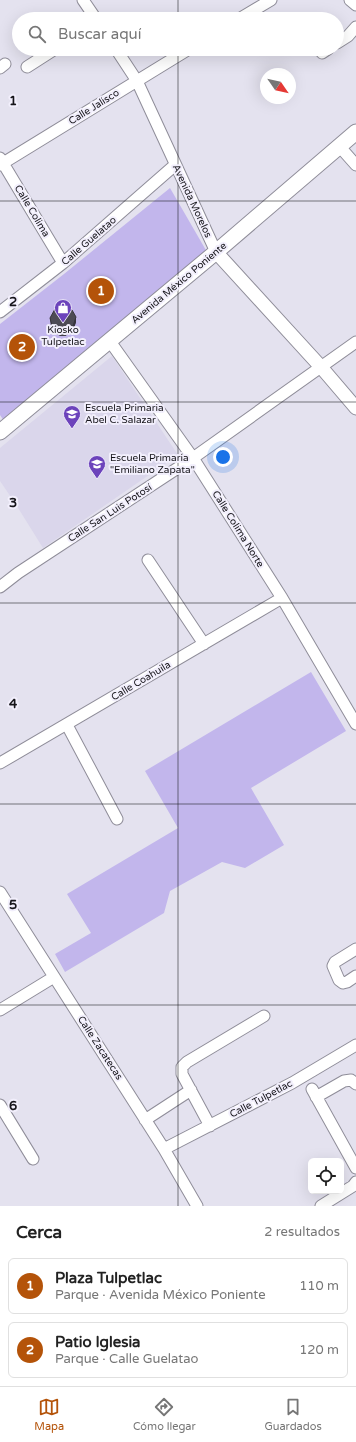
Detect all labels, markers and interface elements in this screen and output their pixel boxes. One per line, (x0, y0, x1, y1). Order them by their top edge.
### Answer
search box (12, 12, 344, 56)
icon: search (26, 23, 48, 45)
text: Buscar aquí (58, 25, 141, 43)
north arrow (260, 68, 296, 104)
street label: Calle Jalisco (67, 87, 121, 127)
text: 1 (9, 93, 17, 109)
street label: Avenida Morelos (170, 162, 214, 240)
street label: Calle Colima (12, 183, 52, 239)
street label: Calle Guelatao (59, 214, 119, 268)
street label: Avenida México Poniente (129, 240, 229, 326)
pin: 1 (88, 276, 114, 306)
text: 2 (9, 294, 17, 310)
shop icon: Kiosko Tulpetlac (53, 298, 73, 323)
place label: Kiosko Tulpetlac (41, 324, 85, 348)
pin: 2 (9, 332, 35, 362)
place label: Escuela Primaria Abel C. Salazar (85, 402, 164, 426)
school or university icon: Escuela Primaria Abel C. Salazar (62, 404, 82, 429)
your location (213, 447, 233, 467)
place label: Escuela Primaria "Emiliano Zapata" (110, 452, 195, 476)
school or university icon: Escuela Primaria "Emiliano Zapata" (87, 454, 107, 479)
street label: Calle San Luis Potosí (66, 481, 155, 545)
street label: Calle Colima Norte (210, 488, 267, 570)
text: 3 (9, 495, 17, 511)
street label: Calle Coahuila (109, 659, 173, 703)
text: 4 (9, 696, 18, 712)
text: 5 (9, 897, 17, 913)
street label: Calle Zacatecas (75, 1014, 125, 1082)
street label: Calle Tulpetlac (228, 1077, 294, 1121)
text: 6 (9, 1098, 17, 1114)
map controls (308, 1158, 344, 1194)
button: locate (308, 1158, 344, 1194)
text: Cerca (16, 1222, 62, 1243)
text: 2 resultados (264, 1224, 340, 1240)
text: Plaza Tulpetlac (55, 1269, 162, 1287)
text: 1 (26, 1278, 34, 1294)
text: 110 m (299, 1278, 339, 1294)
text: Parque · Avenida México Poniente (55, 1287, 266, 1303)
text: Patio Iglesia (55, 1333, 141, 1351)
text: 2 (26, 1342, 34, 1358)
text: 120 m (299, 1342, 339, 1358)
text: Parque · Calle Guelatao (55, 1351, 198, 1367)
tab: Mapa (34, 1396, 64, 1433)
tab: Cómo llegar (133, 1396, 196, 1433)
tab: Guardados (264, 1396, 322, 1433)

